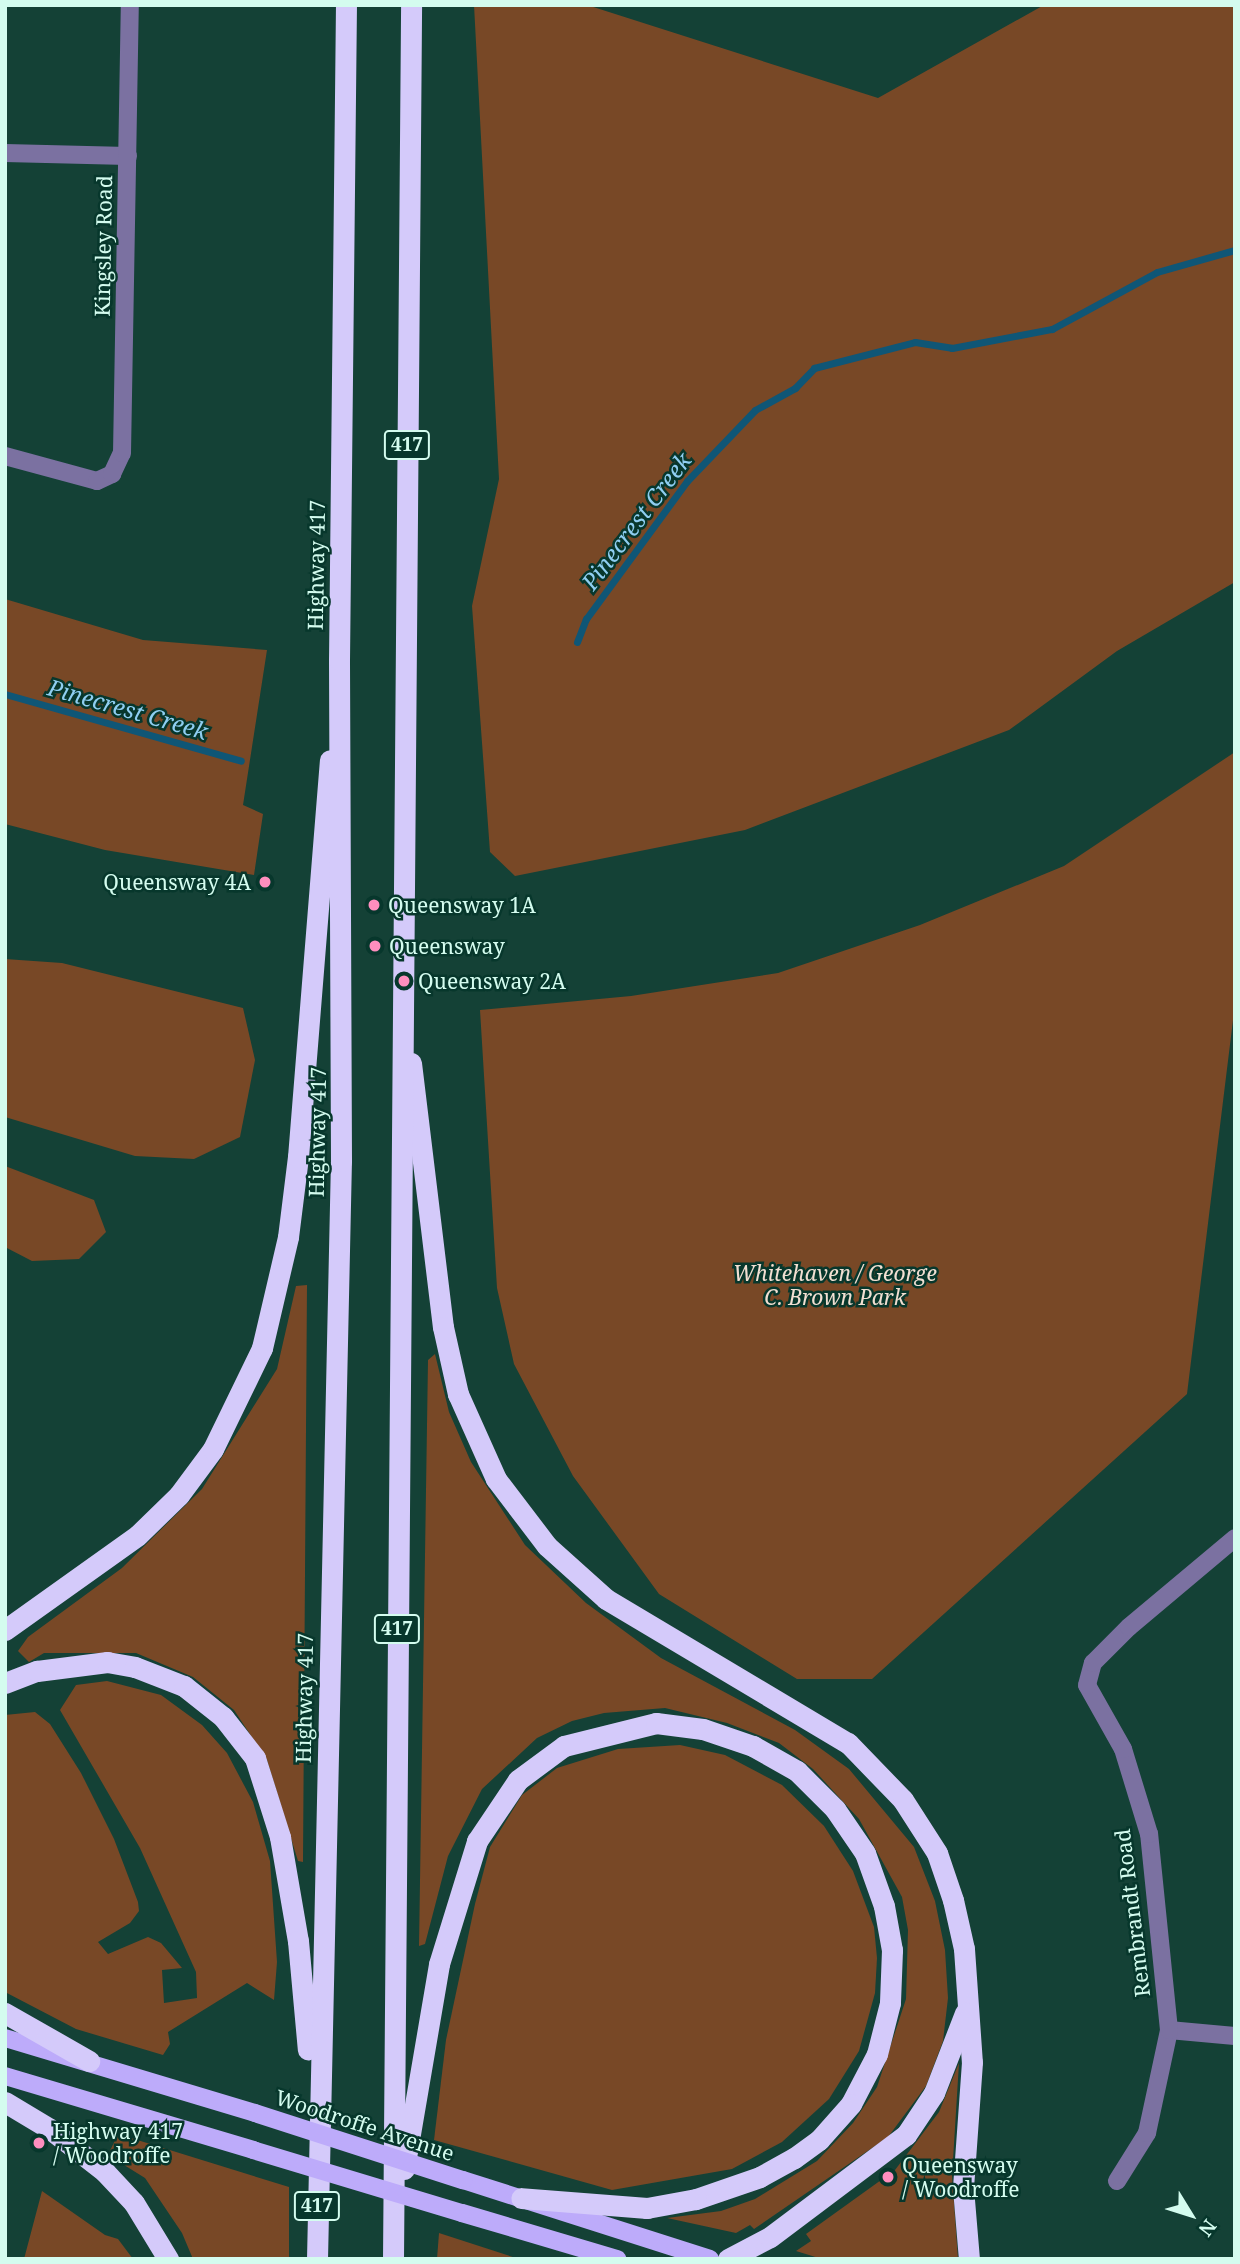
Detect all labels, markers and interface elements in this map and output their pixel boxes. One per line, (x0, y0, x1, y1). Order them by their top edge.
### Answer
street label: Kingsley Road (89, 175, 117, 317)
road number: 417 (382, 430, 432, 460)
water label: Pinecrest Creek (575, 447, 697, 595)
street label: Highway 417 (302, 500, 330, 630)
water label: Pinecrest Creek (45, 673, 211, 745)
place label: Queensway 4A (103, 869, 251, 895)
marker: Queensway 4A (257, 874, 273, 890)
place label: Queensway 1A (388, 892, 536, 918)
marker: Queensway 1A (366, 897, 382, 913)
place label: Queensway (389, 933, 505, 959)
marker: Queensway (367, 938, 383, 954)
place label: Queensway 2A (418, 968, 566, 994)
marker: Queensway 2A (396, 973, 412, 989)
street label: Highway 417 (303, 1067, 331, 1197)
park label: Whitehaven / George C. Brown Park (733, 1260, 937, 1310)
road number: 417 (372, 1614, 422, 1644)
street label: Highway 417 (290, 1633, 318, 1763)
street label: Rembrandt Road (1109, 1828, 1155, 1998)
street label: Woodroffe Avenue (272, 2084, 458, 2166)
place label: Highway 417 / Woodroffe (53, 2118, 183, 2168)
marker: Highway 417 / Woodroffe (31, 2135, 47, 2151)
place label: Queensway / Woodroffe (902, 2152, 1019, 2202)
marker: Queensway / Woodroffe (880, 2169, 896, 2185)
north arrow (1156, 2180, 1226, 2250)
road number: 417 (292, 2190, 342, 2222)
text: N (1193, 2214, 1222, 2242)

